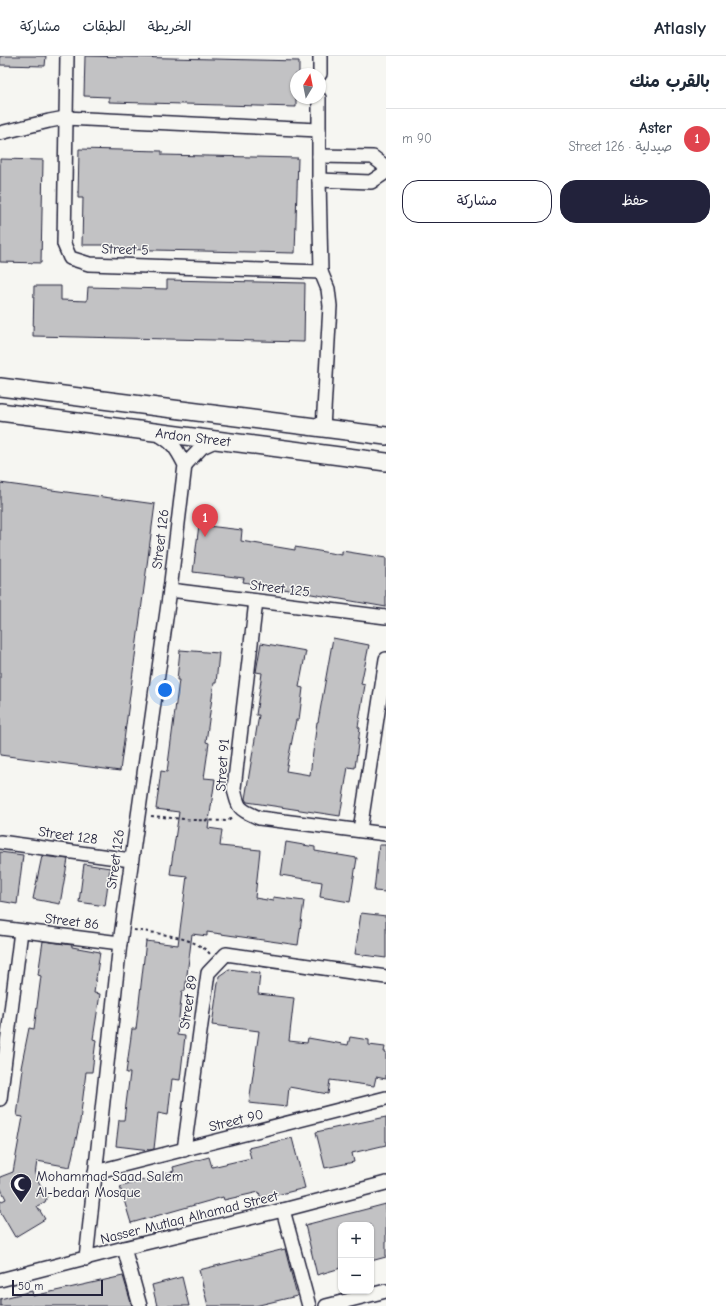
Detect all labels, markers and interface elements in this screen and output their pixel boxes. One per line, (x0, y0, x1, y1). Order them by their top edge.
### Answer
text: Atlasly (654, 17, 706, 39)
text: مشاركة (20, 18, 60, 35)
text: الطبقات (82, 18, 126, 35)
text: الخريطة (148, 18, 191, 35)
north arrow (290, 68, 326, 104)
text: بالقرب منك (629, 72, 710, 91)
text: Aster (639, 119, 672, 137)
text: 90 m (402, 131, 432, 146)
text: 1 (694, 131, 700, 146)
text: صيدلية · Street 126 (569, 139, 672, 154)
button: مشاركة (402, 180, 552, 223)
button: حفظ (560, 180, 710, 223)
street label: Street 5 (101, 240, 149, 259)
street label: Ardon Street (154, 424, 232, 451)
pin: 1 (192, 504, 218, 537)
street label: Street 126 (148, 508, 173, 570)
street label: Street 125 (249, 576, 311, 601)
your location (155, 680, 175, 700)
street label: Street 91 (212, 738, 233, 792)
street label: Street 128 (37, 823, 99, 848)
street label: Street 126 (103, 828, 128, 890)
street label: Street 86 (44, 910, 100, 933)
street label: Street 89 (176, 974, 201, 1030)
street label: Street 90 (207, 1105, 265, 1135)
place label: Mohammad Saad Salem Al-bedan Mosque (36, 1168, 183, 1201)
mosque icon: Mohammad Saad Salem Al-bedan Mosque (8, 1171, 34, 1204)
street label: Nasser Mutlaq Alhamad Street (99, 1187, 281, 1248)
map controls (338, 1222, 374, 1294)
button: + (338, 1222, 374, 1258)
button: − (338, 1258, 374, 1294)
scale bar (12, 1278, 103, 1297)
text: 50 m (18, 1280, 43, 1293)

